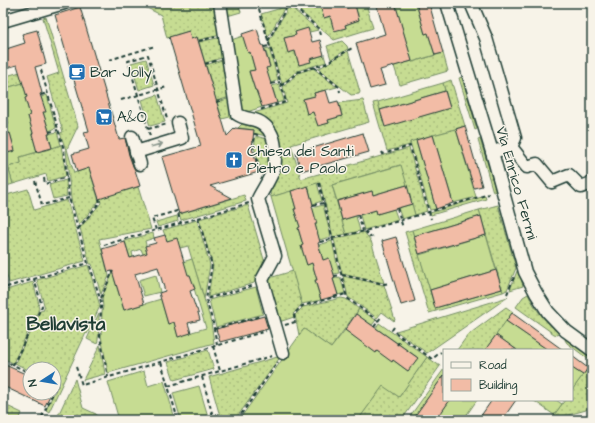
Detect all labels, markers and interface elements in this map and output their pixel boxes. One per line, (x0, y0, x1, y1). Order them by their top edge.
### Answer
cafe icon: Bar Jolly (67, 62, 87, 82)
place label: Bar Jolly (90, 62, 152, 84)
supermarket icon: A&O (94, 107, 114, 127)
place label: A&O (117, 107, 147, 128)
street label: Via Enrico Fermi (490, 124, 543, 243)
one-way arrow (151, 141, 164, 148)
place label: Chiesa dei Santi Pietro e Paolo (247, 141, 355, 179)
church icon: Chiesa dei Santi Pietro e Paolo (224, 150, 244, 170)
district label: Bellavista (26, 311, 106, 338)
legend (443, 349, 573, 401)
text: Road (479, 357, 507, 374)
north arrow (22, 361, 62, 401)
text: Building (479, 377, 517, 395)
text: N (25, 378, 41, 388)

